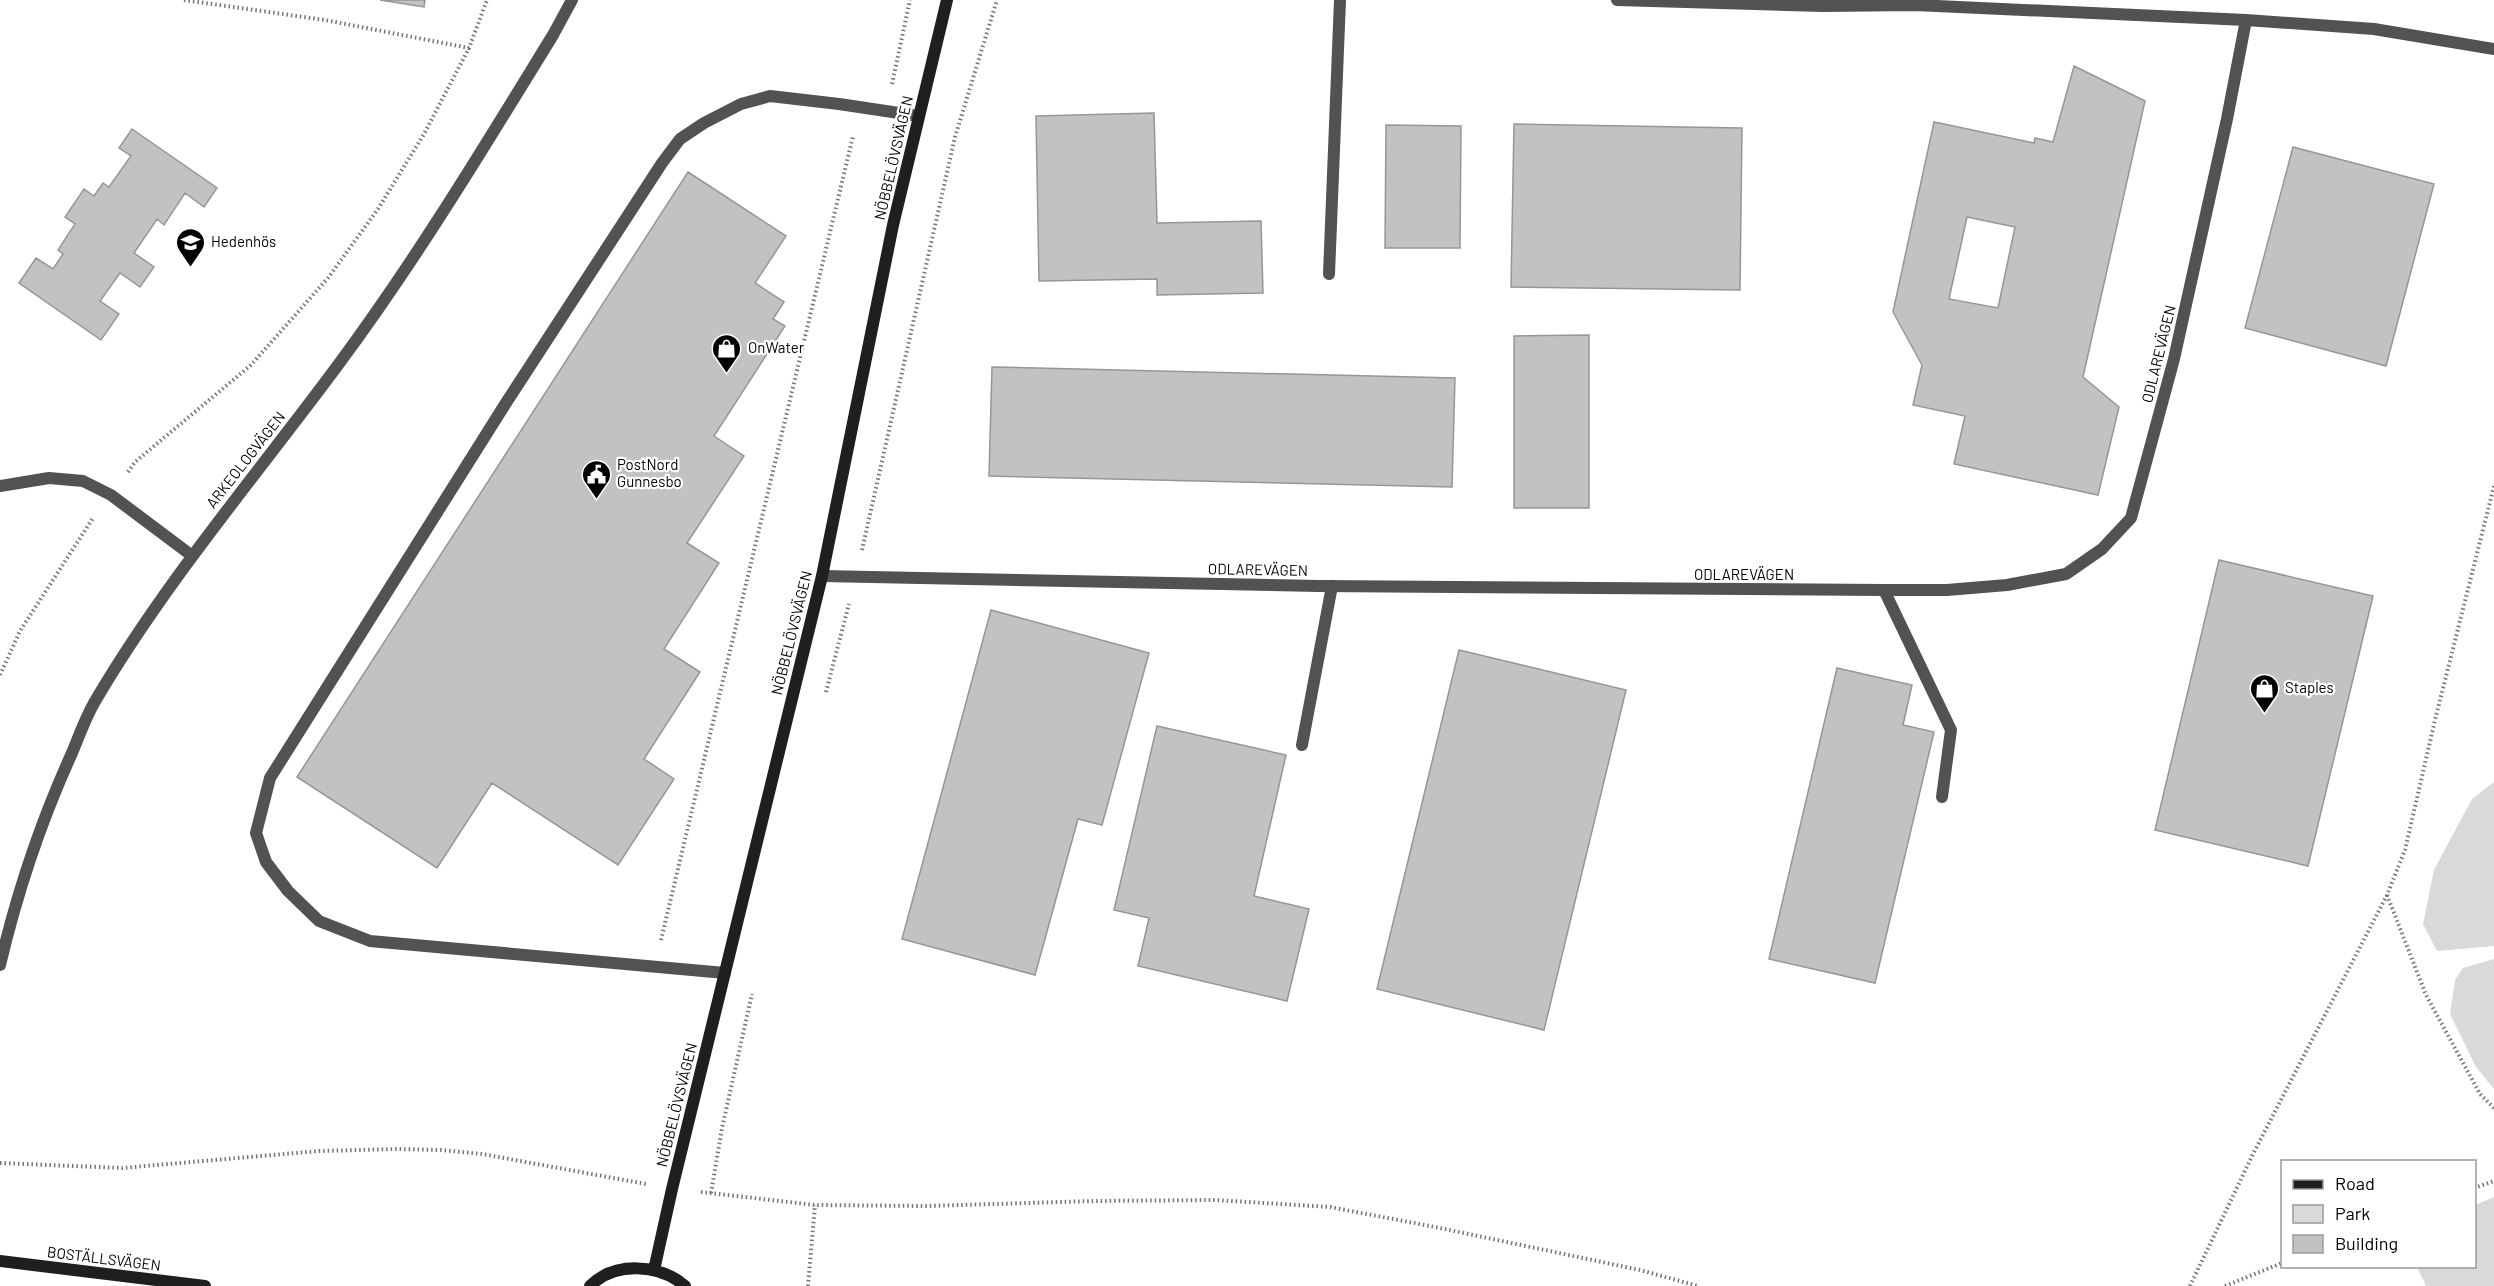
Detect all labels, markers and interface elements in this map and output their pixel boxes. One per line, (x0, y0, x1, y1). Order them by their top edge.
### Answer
street label: NÖBBELÖVSVÄGEN (870, 94, 916, 222)
school or university icon: Hedenhös (174, 226, 206, 268)
place label: Hedenhös (211, 232, 276, 250)
street label: ODLAREVÄGEN (2137, 303, 2179, 405)
shop icon: OnWater (711, 332, 743, 374)
place label: OnWater (748, 338, 805, 356)
street label: ARKEOLOGVÄGEN (202, 408, 288, 511)
place label: PostNord Gunnesbo (617, 455, 682, 490)
public building icon: PostNord Gunnesbo (580, 458, 612, 500)
street label: ODLAREVÄGEN (1208, 559, 1308, 579)
street label: ODLAREVÄGEN (1694, 565, 1794, 583)
street label: NÖBBELÖVSVÄGEN (767, 569, 815, 697)
shop icon: Staples (2248, 672, 2280, 714)
place label: Staples (2285, 678, 2334, 696)
street label: NÖBBELÖVSVÄGEN (652, 1041, 700, 1169)
legend (2281, 1160, 2476, 1268)
text: Road (2335, 1172, 2375, 1194)
text: Park (2335, 1202, 2370, 1224)
text: Building (2335, 1232, 2398, 1254)
street label: BOSTÄLLSVÄGEN (46, 1242, 162, 1274)

